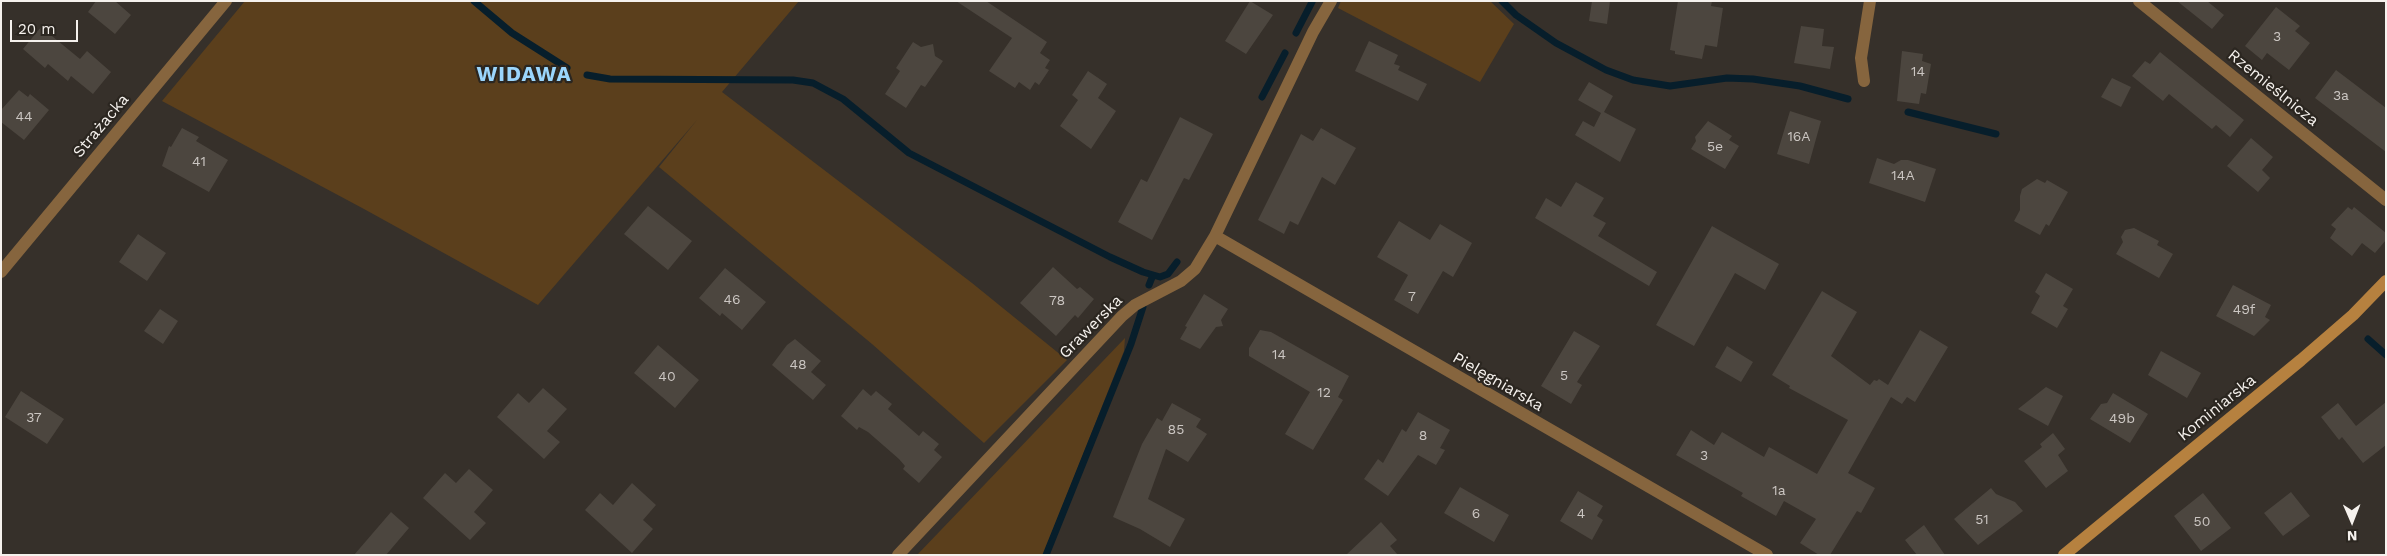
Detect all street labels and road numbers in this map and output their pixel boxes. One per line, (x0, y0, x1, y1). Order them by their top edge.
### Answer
street label: Rzemieślnicza (2224, 46, 2322, 130)
street label: Strażacka (69, 90, 133, 162)
street label: Grawerska (1055, 291, 1127, 363)
street label: Pielęgniarska (1449, 348, 1547, 416)
street label: Kominiarska (2174, 371, 2260, 445)

